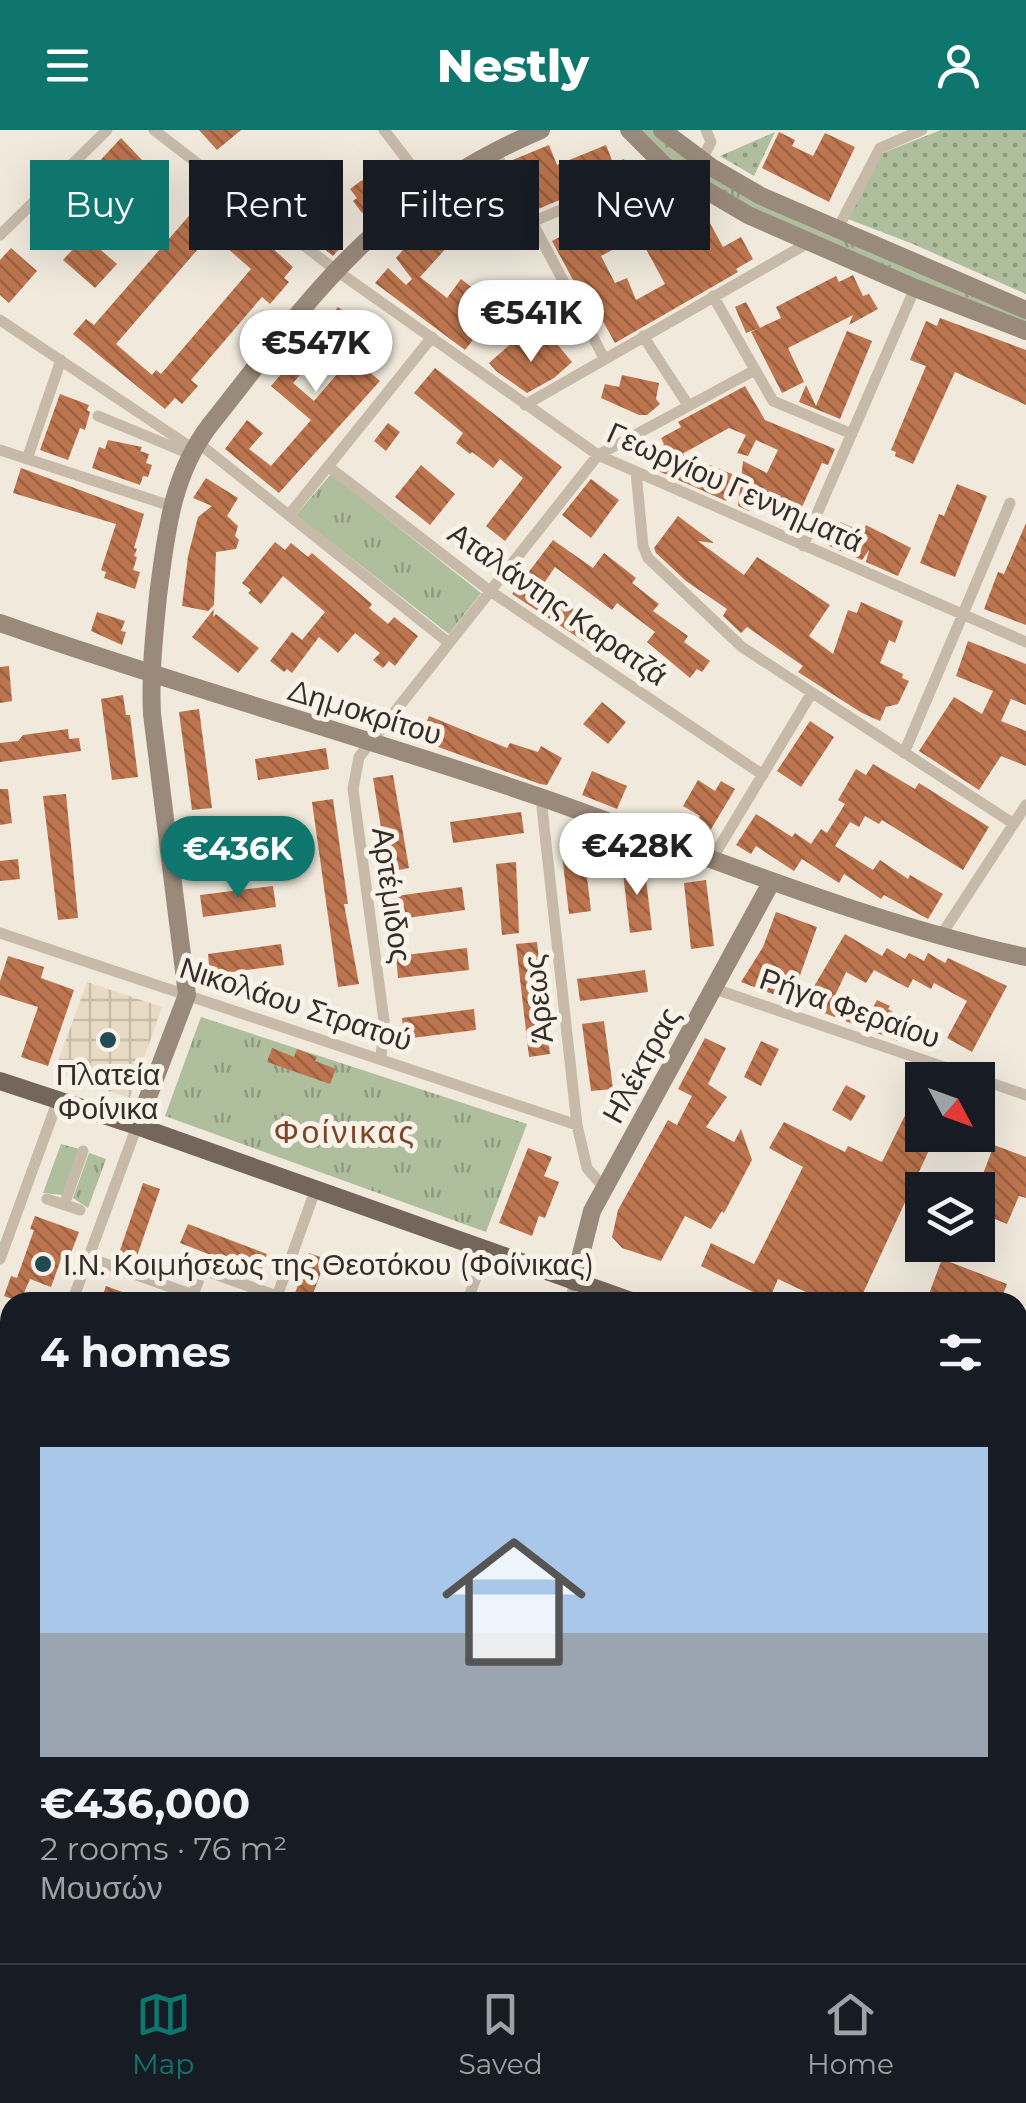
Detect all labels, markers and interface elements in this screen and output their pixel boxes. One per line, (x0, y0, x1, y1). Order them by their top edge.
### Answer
icon: menu (40, 38, 95, 93)
text: Nestly (437, 38, 589, 93)
icon: person (931, 38, 986, 93)
chip: Buy (30, 160, 169, 250)
chip: Rent (189, 160, 343, 250)
chip: Filters (363, 160, 539, 250)
chip: New (559, 160, 710, 250)
pin: €541K (461, 280, 601, 365)
text: €541K (480, 293, 582, 332)
pin: €547K (246, 310, 386, 395)
text: €547K (262, 323, 370, 362)
street label: Γεωργίου Γεννηματά (601, 414, 869, 560)
street label: Αταλάντης Καρατζά (441, 514, 675, 694)
street label: Δημοκρίτου (284, 671, 446, 753)
pin: €428K (567, 813, 707, 898)
pin: €436K (168, 816, 308, 901)
street label: Αρτέμιδος (364, 825, 420, 965)
text: €428K (581, 826, 693, 865)
text: €436K (183, 829, 293, 868)
street label: Νικολάου Στρατού (175, 949, 417, 1059)
street label: Άρεως (515, 953, 561, 1045)
street label: Ρήγα Φεραίου (755, 960, 945, 1056)
street label: Ηλέκτρας (594, 1000, 688, 1130)
marker: Πλατεία Φοίνικα (97, 1029, 119, 1051)
place label: Πλατεία Φοίνικα (56, 1056, 160, 1127)
north arrow (905, 1062, 995, 1152)
map controls (905, 1062, 995, 1262)
district label: Φοίνικας (273, 1112, 417, 1151)
button: layers (905, 1172, 995, 1262)
place label: Ι.Ν. Κοιμήσεως της Θεοτόκου (Φοίνικας) (63, 1246, 594, 1283)
marker: Ι.Ν. Κοιμήσεως της Θεοτόκου (Φοίνικας) (32, 1253, 54, 1275)
icon: filters (933, 1325, 988, 1380)
text: 4 homes (40, 1326, 231, 1378)
icon: home (424, 1512, 604, 1692)
text: €436,000 (40, 1777, 250, 1829)
text: 2 rooms · 76 m² (40, 1829, 287, 1868)
text: Μουσών (40, 1868, 163, 1907)
tab: Map (132, 1987, 194, 2081)
tab: Saved (459, 1987, 543, 2081)
tab: Home (807, 1987, 894, 2081)

